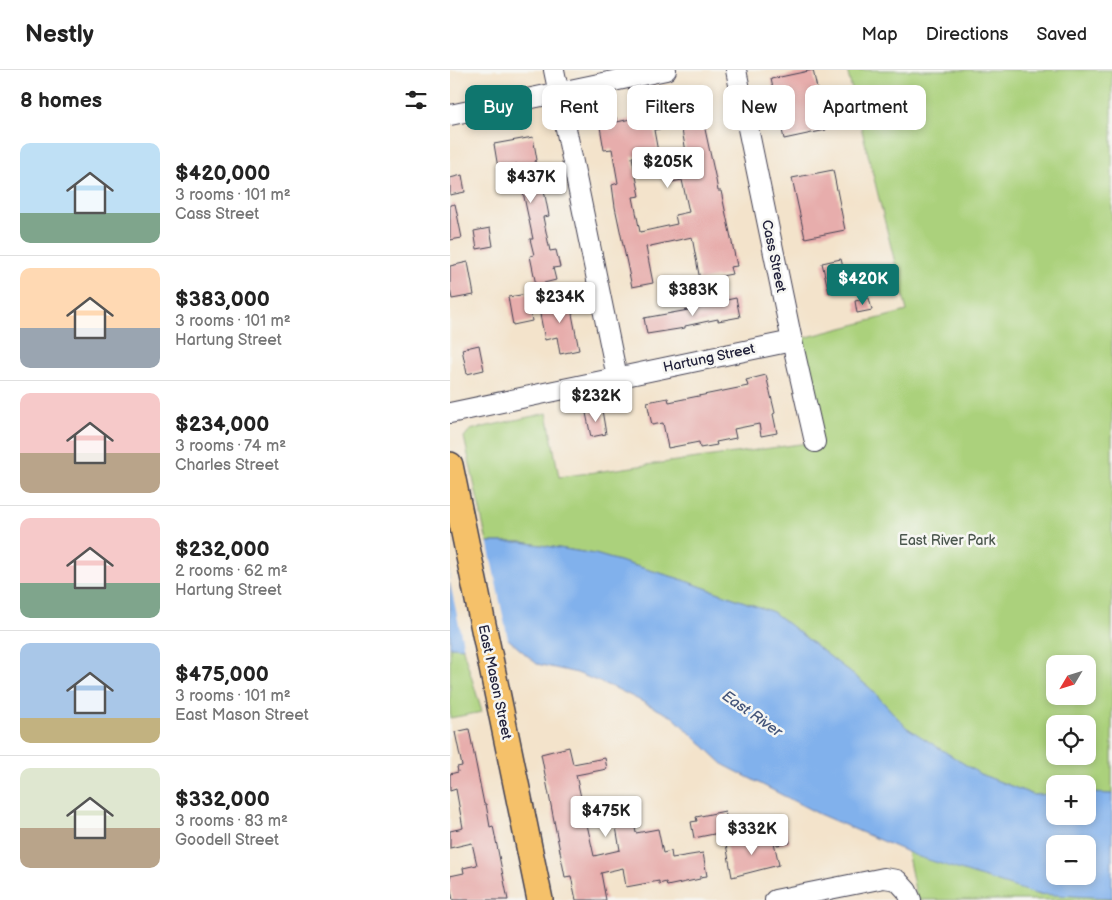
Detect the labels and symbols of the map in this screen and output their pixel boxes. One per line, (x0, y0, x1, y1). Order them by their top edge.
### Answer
pin: $205K (633, 146, 703, 189)
pin: $437K (496, 162, 566, 204)
street label: Cass Street (758, 218, 790, 294)
pin: $420K (828, 264, 898, 306)
pin: $383K (658, 274, 728, 317)
pin: $234K (525, 282, 595, 324)
street label: Hartung Street (662, 340, 757, 376)
pin: $232K (561, 380, 631, 423)
park label: East River Park (899, 532, 995, 549)
street label: East Mason Street (475, 623, 516, 742)
north arrow (1046, 655, 1096, 705)
water label: East River (718, 686, 787, 742)
pin: $475K (571, 796, 641, 838)
pin: $332K (717, 814, 787, 856)

